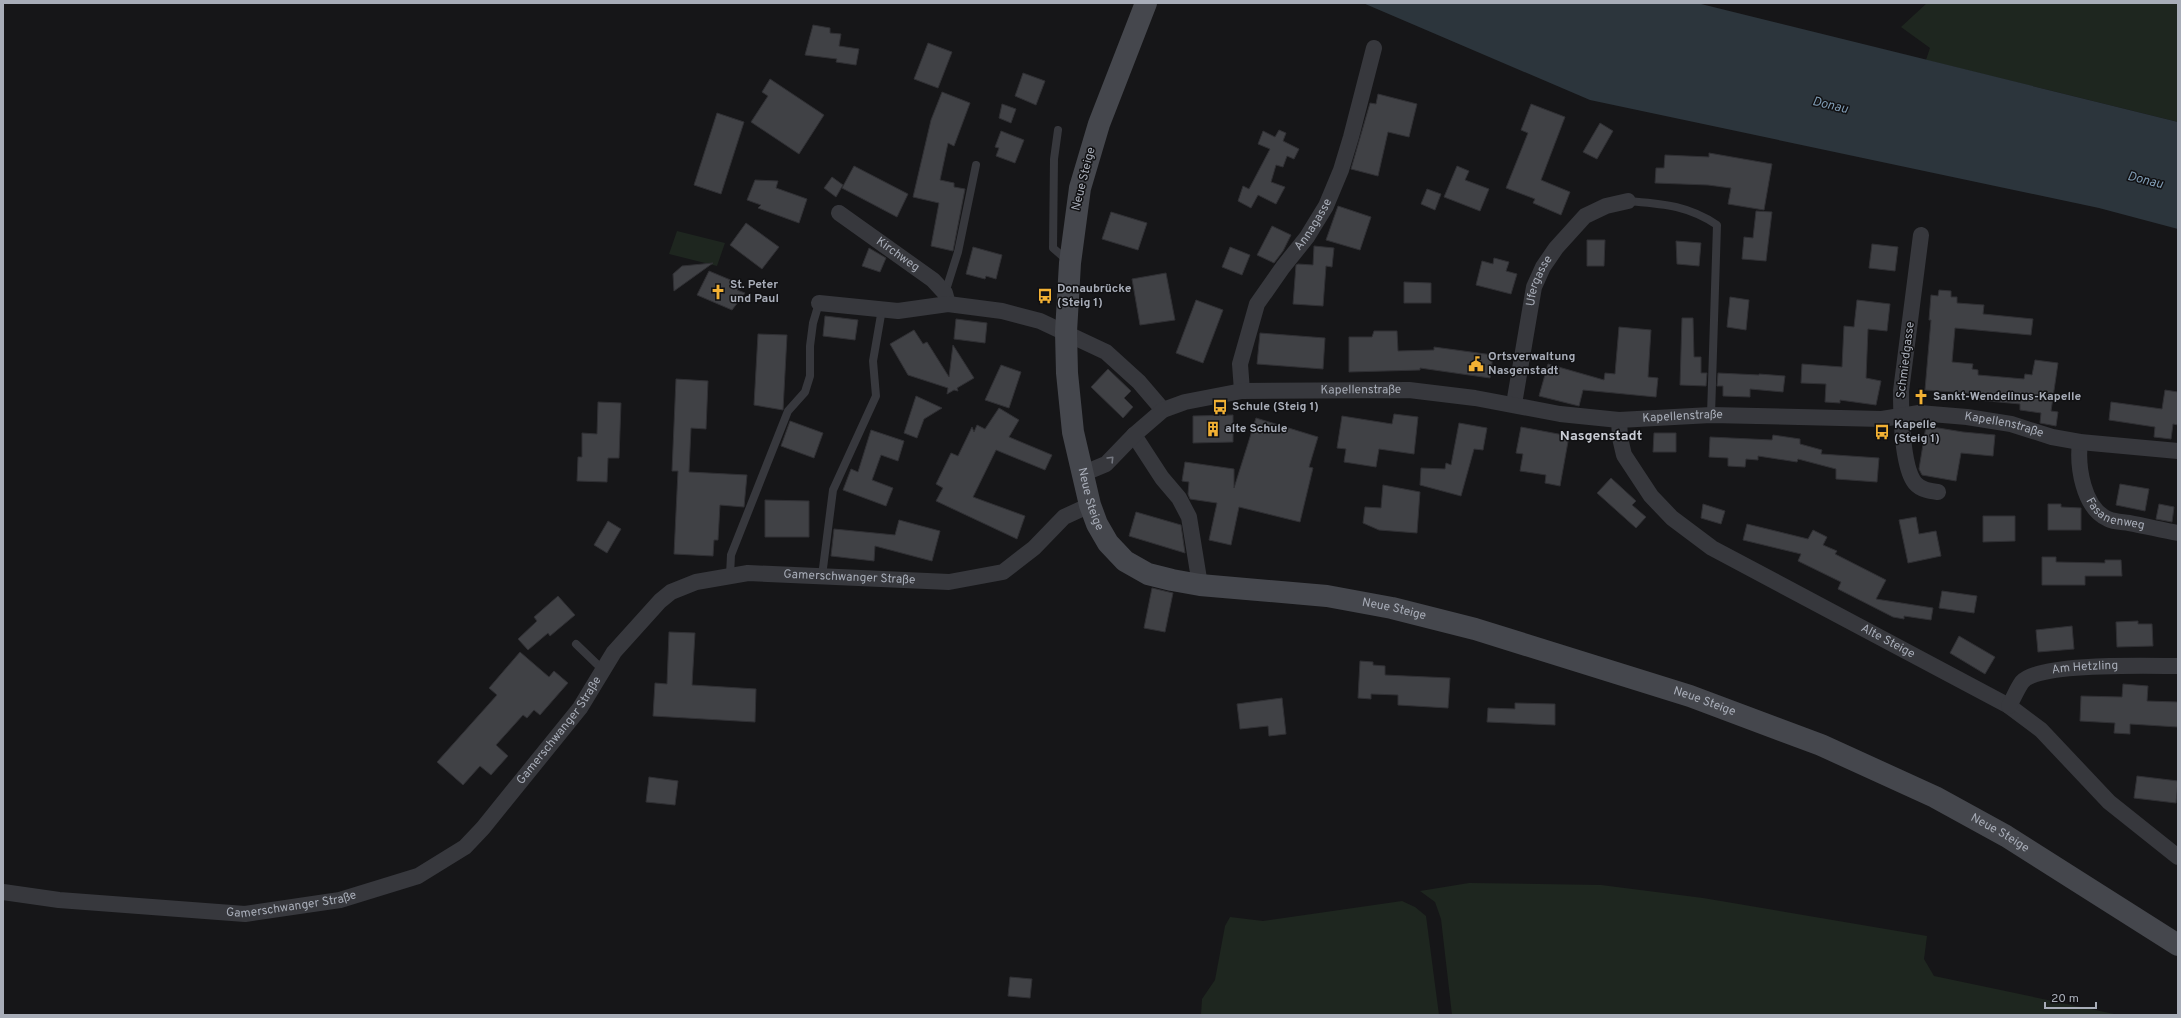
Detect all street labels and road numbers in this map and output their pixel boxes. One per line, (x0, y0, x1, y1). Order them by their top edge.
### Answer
street label: Neue Steige (1068, 145, 1100, 213)
street label: Annagasse (1291, 196, 1336, 254)
street label: Kirchweg (873, 234, 923, 276)
street label: Ufergasse (1523, 252, 1557, 308)
street label: Schmiedgasse (1893, 321, 1919, 399)
street label: Kapellenstraße (1321, 382, 1401, 399)
street label: Kapellenstraße (1642, 407, 1723, 427)
street label: Kapellenstraße (1963, 409, 2045, 442)
street label: Neue Steige (1074, 466, 1107, 534)
street label: Fasanenweg (2081, 495, 2146, 534)
street label: Gamerschwanger Straße (783, 567, 916, 588)
street label: Neue Steige (1361, 595, 1428, 624)
street label: Alte Steige (1858, 620, 1918, 662)
street label: Am Hetzling (2051, 658, 2118, 679)
street label: Gamerschwanger Straße (513, 673, 605, 788)
street label: Neue Steige (1671, 683, 1738, 720)
street label: Neue Steige (1968, 810, 2032, 857)
street label: Gamerschwanger Straße (225, 887, 359, 923)

